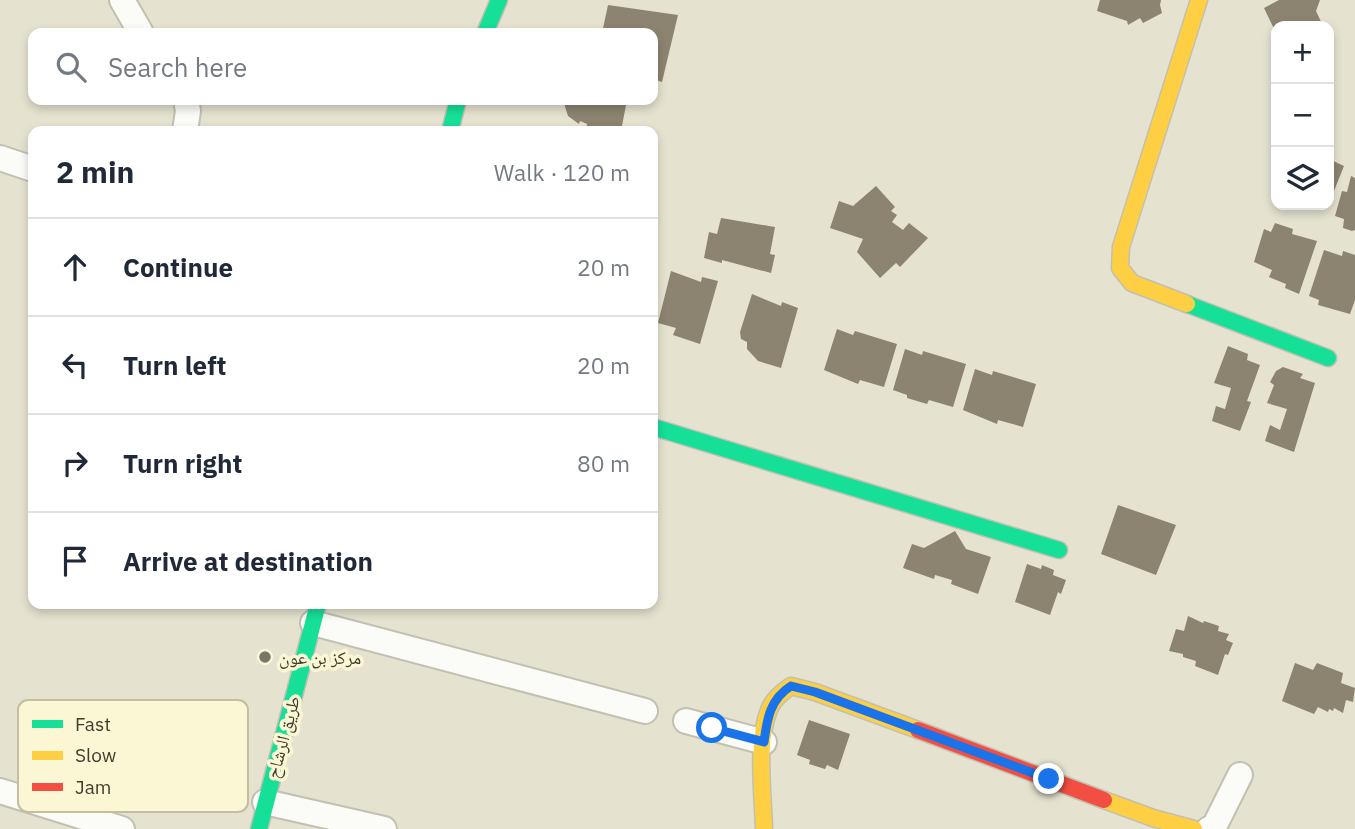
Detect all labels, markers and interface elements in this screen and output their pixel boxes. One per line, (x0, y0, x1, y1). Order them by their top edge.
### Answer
map controls (1271, 21, 1334, 210)
button: + (1271, 21, 1334, 84)
search box (28, 28, 658, 105)
icon: search (52, 48, 90, 86)
text: Search here (108, 50, 247, 84)
button: − (1271, 84, 1334, 147)
button: layers (1271, 147, 1334, 210)
text: 2 min (56, 152, 134, 191)
text: Walk · 120 m (494, 157, 630, 187)
icon: ahead (56, 248, 94, 286)
text: Continue (123, 250, 233, 284)
text: 20 m (577, 252, 630, 282)
icon: left (56, 346, 94, 384)
text: Turn left (123, 348, 226, 382)
text: 20 m (577, 350, 630, 380)
icon: right (56, 444, 94, 482)
text: Turn right (123, 446, 242, 480)
text: 80 m (577, 448, 630, 478)
icon: arrive (56, 542, 94, 580)
text: Arrive at destination (123, 544, 373, 578)
place label: مركز بن عون (279, 646, 361, 669)
marker: مركز بن عون (257, 649, 273, 665)
street label: طريق الرشاح (261, 693, 306, 781)
legend (18, 700, 248, 812)
text: Fast (75, 712, 111, 736)
route start (696, 712, 727, 743)
text: Slow (75, 743, 116, 767)
route end (1033, 763, 1064, 794)
text: Jam (75, 775, 111, 799)

